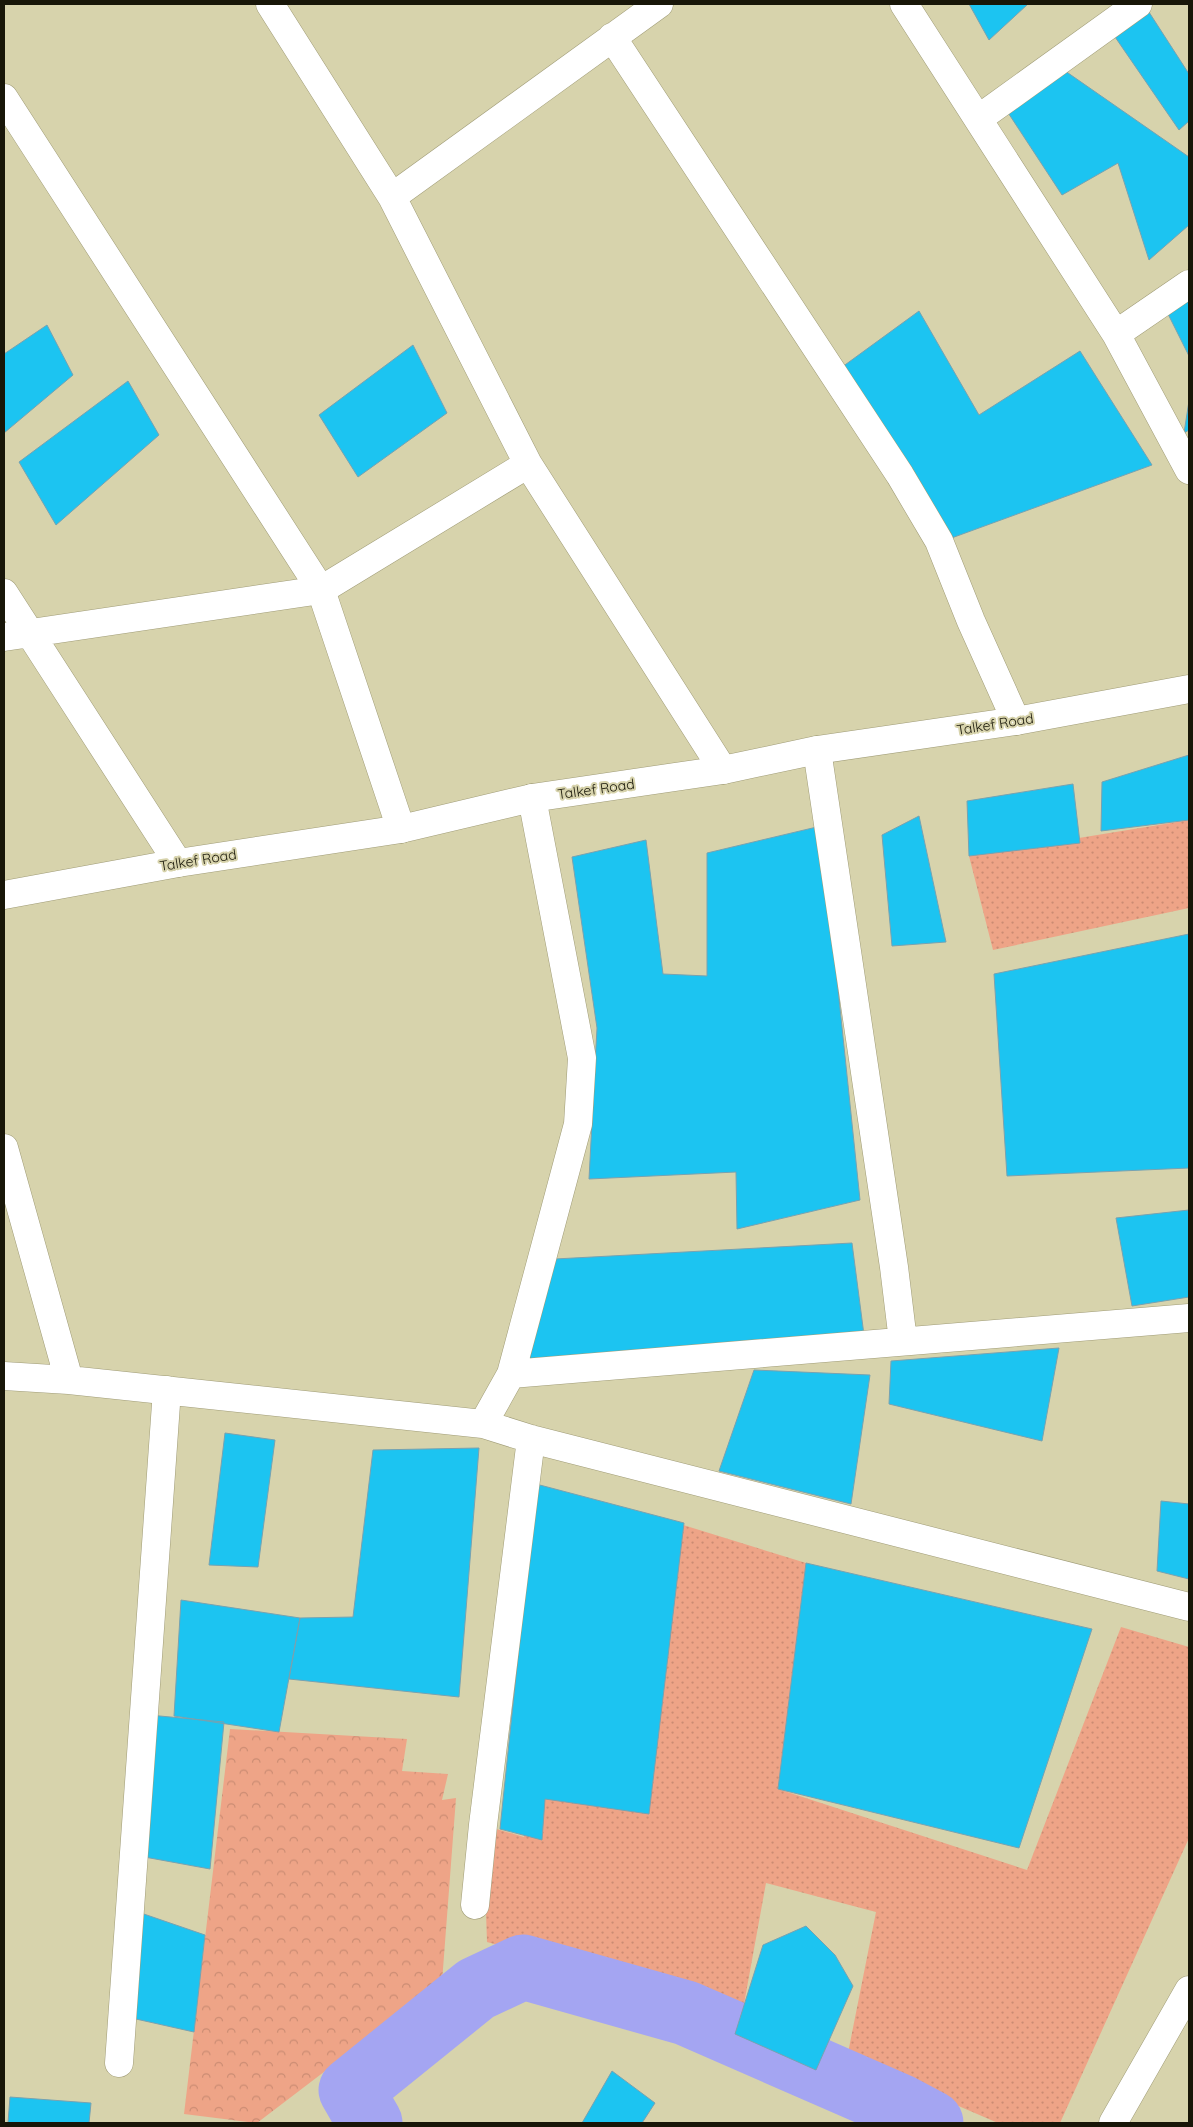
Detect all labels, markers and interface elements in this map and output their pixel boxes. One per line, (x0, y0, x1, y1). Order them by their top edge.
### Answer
street label: Talkef Road (955, 709, 1035, 739)
street label: Talkef Road (556, 775, 636, 803)
street label: Talkef Road (158, 845, 238, 875)

